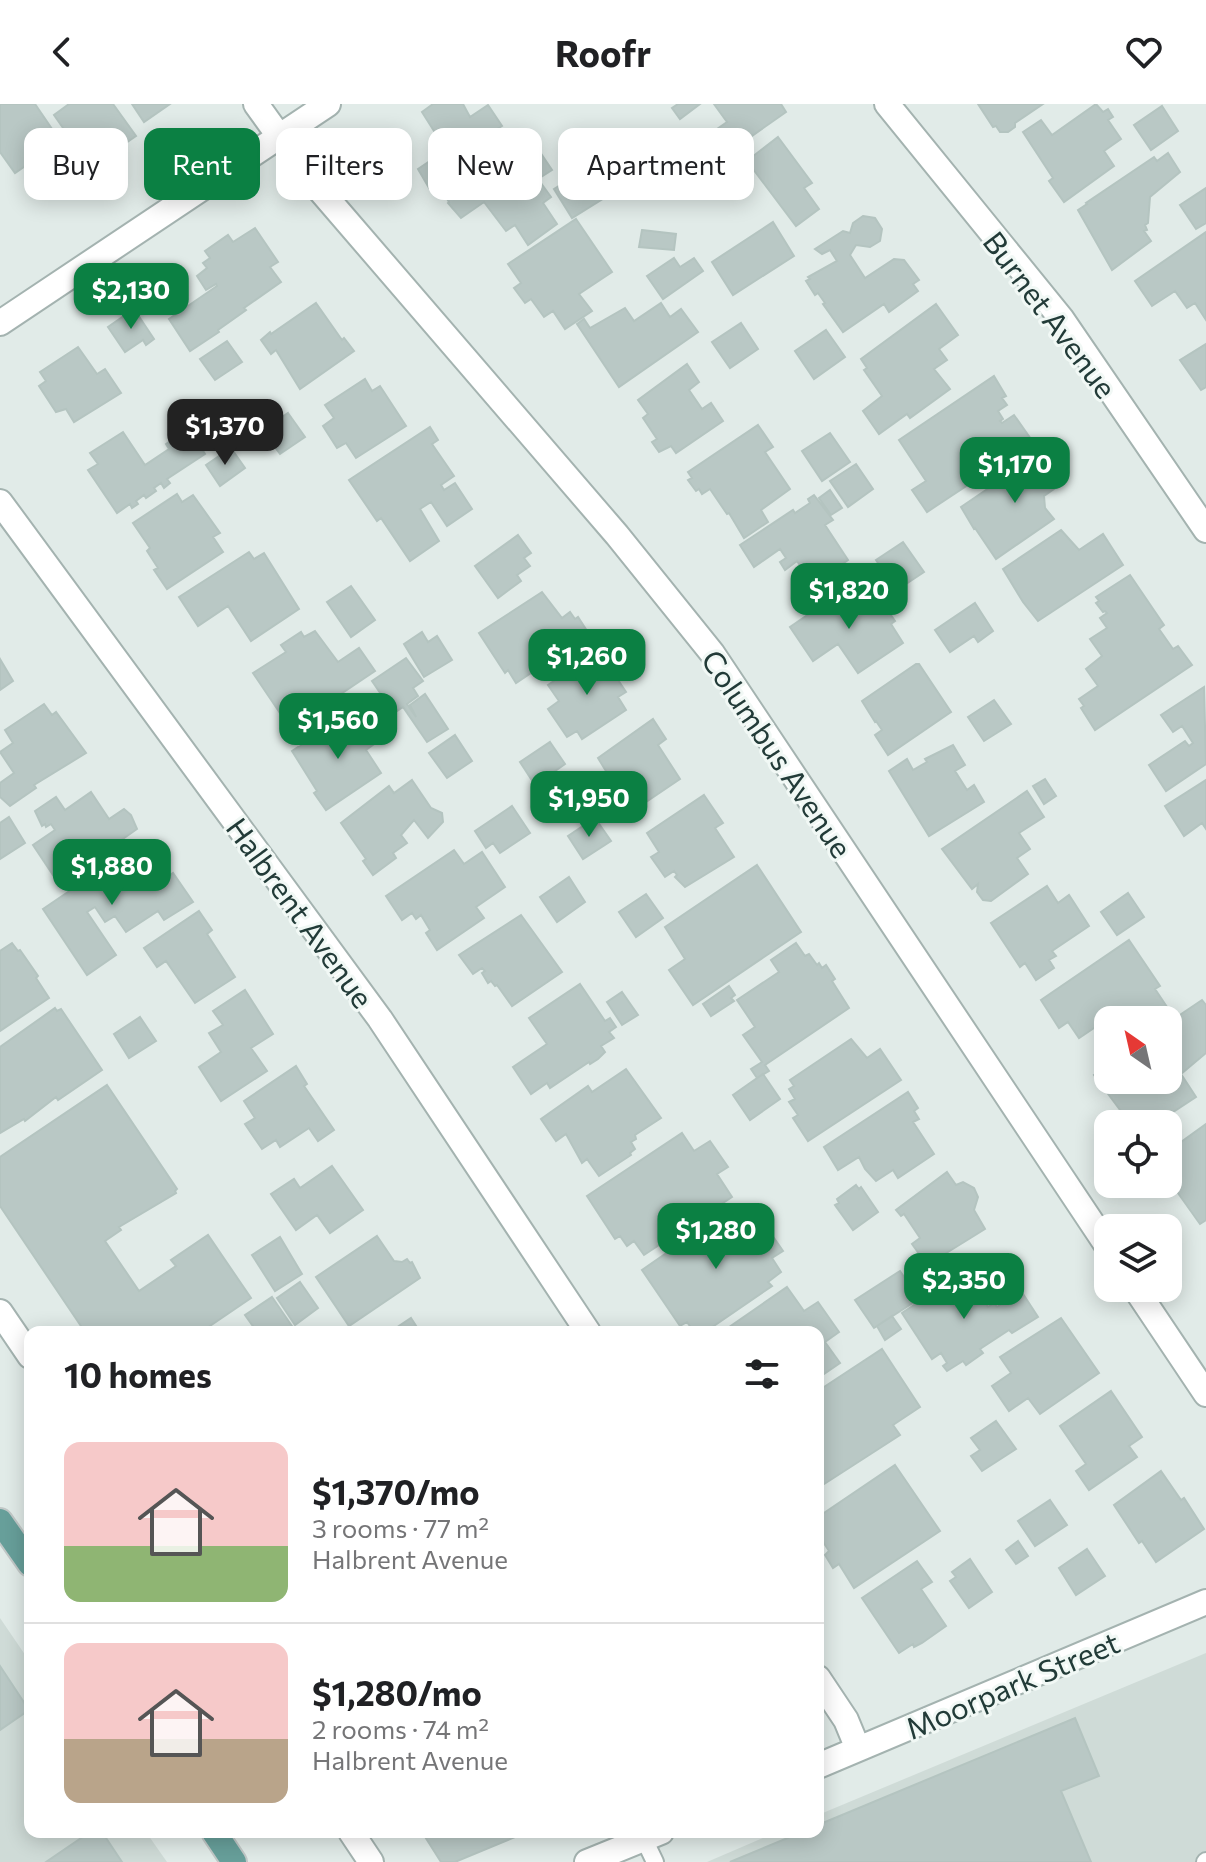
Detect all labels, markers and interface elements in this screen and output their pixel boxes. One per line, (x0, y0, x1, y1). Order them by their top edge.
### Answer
icon: back (40, 30, 84, 74)
text: Roofr (555, 30, 651, 74)
icon: heart (1122, 30, 1166, 74)
chip: Buy (24, 128, 128, 200)
chip: Rent (144, 128, 260, 200)
chip: Filters (276, 128, 412, 200)
chip: New (428, 128, 542, 200)
chip: Apartment (558, 128, 754, 200)
street label: Burnet Avenue (976, 223, 1126, 405)
pin: $2,130 (66, 263, 196, 331)
text: $2,130 (92, 273, 170, 304)
pin: $1,370 (160, 399, 290, 467)
text: $1,370 (185, 409, 265, 440)
pin: $1,170 (950, 437, 1080, 505)
text: $1,170 (978, 447, 1052, 478)
pin: $1,820 (784, 563, 914, 631)
text: $1,820 (809, 573, 889, 604)
pin: $1,260 (522, 629, 652, 697)
text: $1,260 (546, 639, 628, 670)
street label: Columbus Avenue (695, 642, 861, 864)
pin: $1,560 (273, 693, 403, 761)
text: $1,560 (297, 703, 379, 734)
pin: $1,950 (524, 771, 654, 839)
text: $1,950 (548, 781, 630, 812)
street label: Halbrent Avenue (220, 810, 382, 1014)
pin: $1,880 (47, 839, 177, 907)
text: $1,880 (71, 849, 153, 880)
north arrow (1094, 1006, 1182, 1094)
map controls (1094, 1006, 1182, 1302)
button: locate (1094, 1110, 1182, 1198)
pin: $1,280 (651, 1203, 781, 1271)
text: $1,280 (675, 1213, 757, 1244)
button: layers (1094, 1214, 1182, 1302)
pin: $2,350 (899, 1253, 1029, 1321)
text: $2,350 (922, 1263, 1006, 1294)
icon: filters (740, 1352, 784, 1396)
text: 10 homes (64, 1353, 212, 1395)
text: $1,370/mo (312, 1470, 480, 1512)
icon: home (128, 1474, 224, 1570)
text: 3 rooms · 77 m² (312, 1512, 489, 1543)
text: Halbrent Avenue (312, 1543, 508, 1574)
street label: Moorpark Street (900, 1622, 1124, 1746)
text: $1,280/mo (312, 1671, 482, 1713)
icon: home (128, 1675, 224, 1771)
text: 2 rooms · 74 m² (312, 1713, 489, 1744)
text: Halbrent Avenue (312, 1744, 508, 1775)

